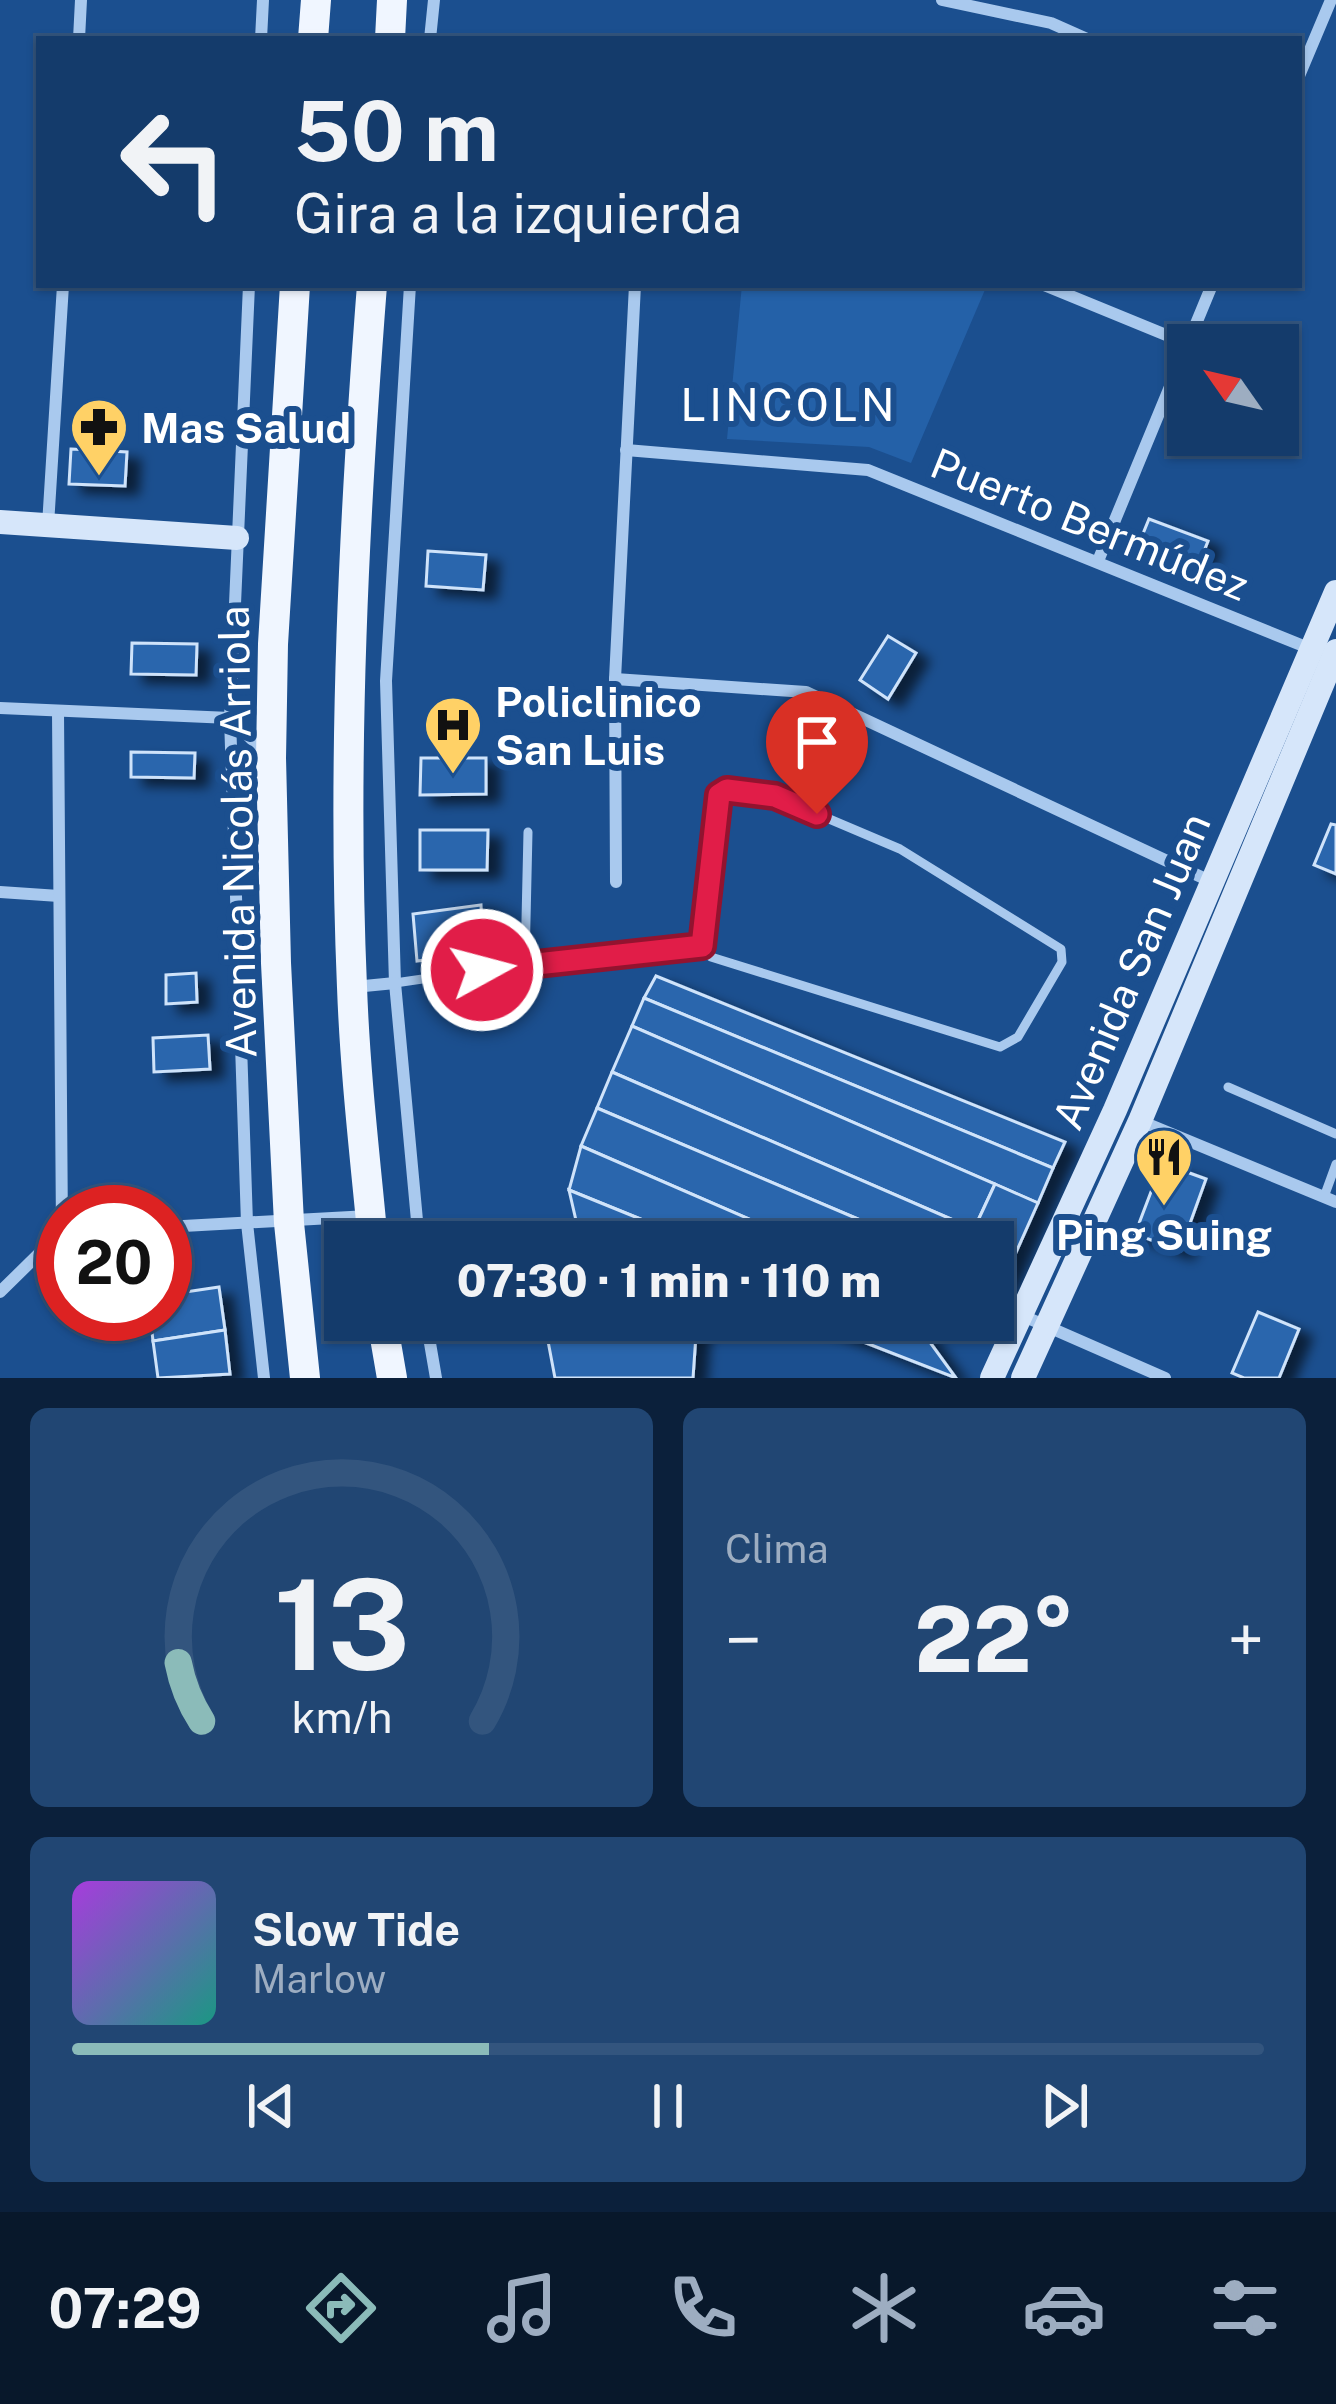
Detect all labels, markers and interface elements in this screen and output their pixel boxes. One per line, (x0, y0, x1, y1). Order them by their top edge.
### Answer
text: 50 m (294, 81, 499, 180)
icon: left (96, 84, 252, 240)
text: Gira a la izquierda (294, 182, 742, 245)
north arrow (1167, 324, 1299, 456)
map controls (1167, 324, 1299, 456)
district label: LINCOLN (680, 378, 898, 431)
pharmacy icon: Mas Salud (68, 396, 130, 478)
place label: Mas Salud (141, 403, 351, 452)
street label: Puerto Bermúdez (924, 438, 1256, 610)
street label: Avenida Nicolás Arriola (209, 605, 265, 1059)
place label: Policlinico San Luis (495, 677, 702, 774)
pin (766, 691, 868, 814)
hospital icon: Policlinico San Luis (422, 694, 484, 776)
icon: arrive (784, 709, 850, 775)
street label: Avenida San Juan (1042, 806, 1220, 1136)
position arrow (419, 907, 545, 1033)
restaurant icon: Ping Suing (1133, 1126, 1195, 1208)
speed limit sign: 20 (36, 1185, 192, 1341)
place label: Ping Suing (1056, 1210, 1272, 1259)
text: 07:30 · 1 min · 110 m (457, 1254, 881, 1307)
text: Clima (725, 1526, 829, 1572)
text: 13 (273, 1551, 410, 1698)
text: 22° (914, 1586, 1075, 1692)
text: − (725, 1601, 762, 1679)
text: + (1227, 1601, 1264, 1679)
text: km/h (291, 1691, 392, 1742)
text: Slow Tide (252, 1903, 460, 1956)
text: Marlow (252, 1956, 386, 2002)
icon: previous (238, 2073, 304, 2139)
icon: pause (635, 2073, 701, 2139)
icon: next (1032, 2073, 1098, 2139)
icon: directions (299, 2266, 383, 2350)
icon: music (480, 2266, 564, 2350)
icon: phone (661, 2266, 745, 2350)
icon: climate (842, 2266, 926, 2350)
icon: car (1022, 2266, 1106, 2350)
icon: filters (1203, 2266, 1287, 2350)
text: 07:29 (48, 2277, 202, 2340)

